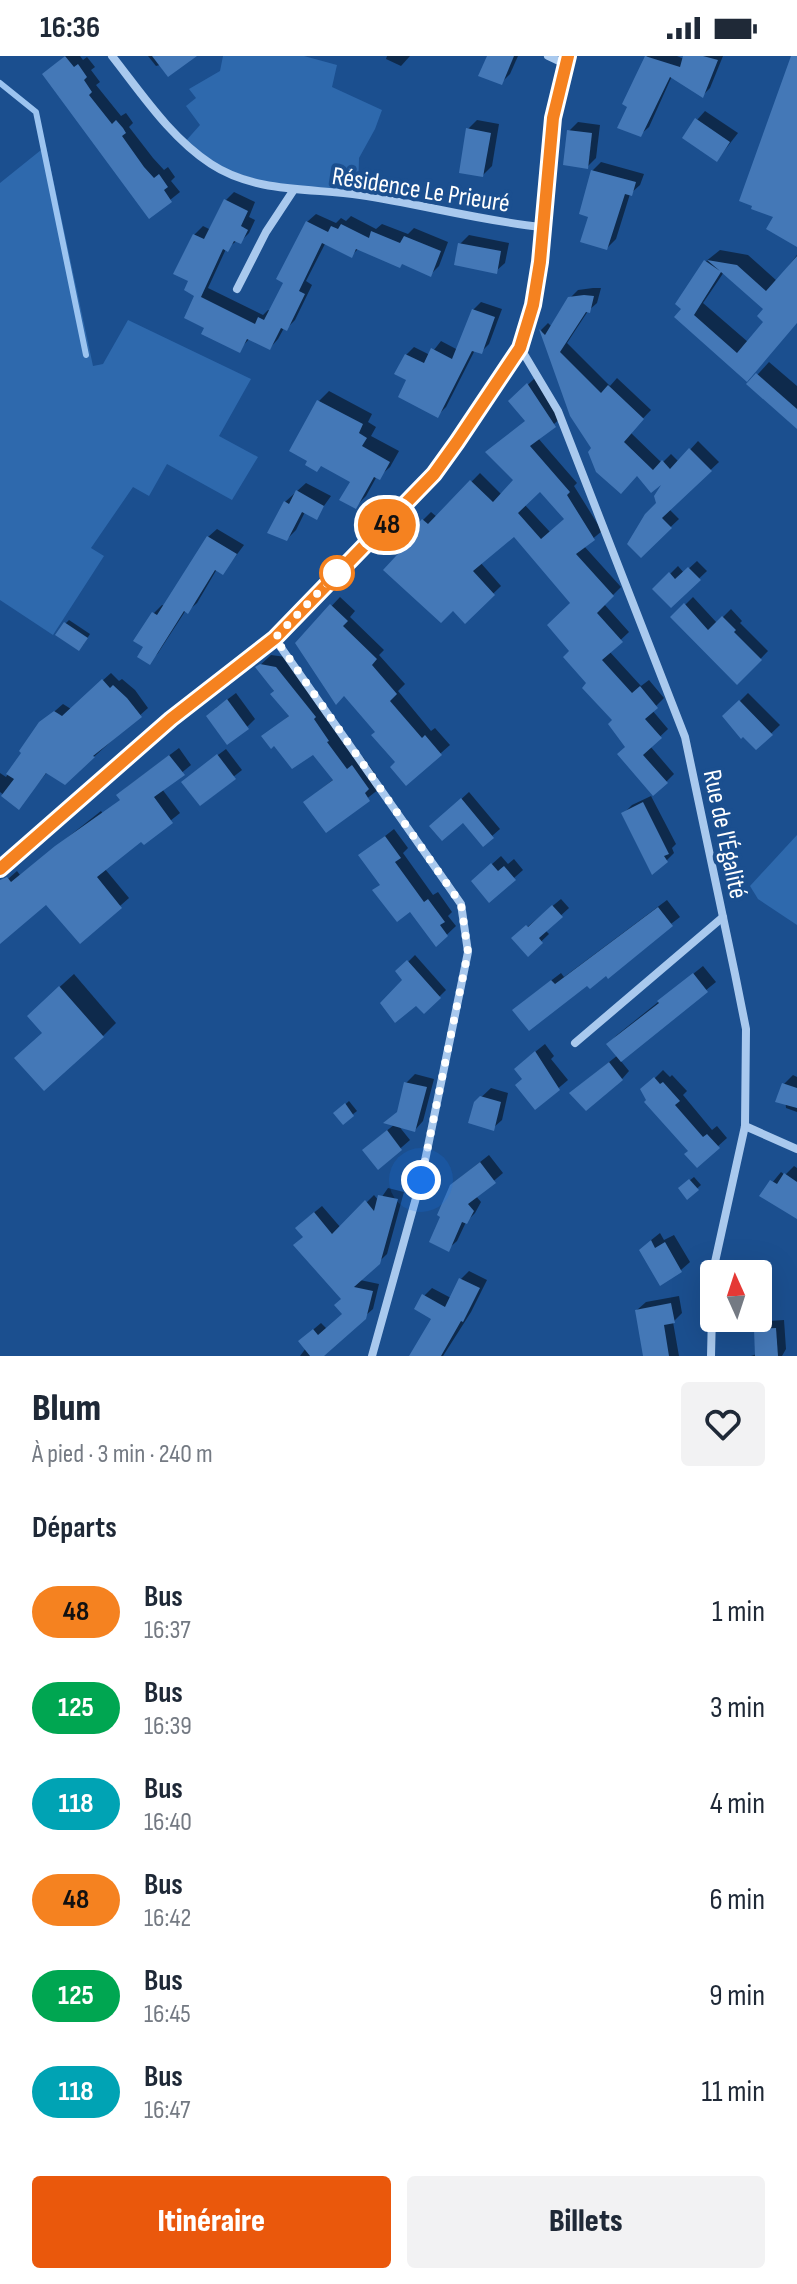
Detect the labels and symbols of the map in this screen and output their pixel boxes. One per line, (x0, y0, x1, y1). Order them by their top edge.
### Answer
street label: Résidence Le Prieuré (330, 161, 512, 220)
line badge: 48 (351, 499, 423, 551)
unlabelled marker (320, 556, 354, 590)
street label: Rue de l'Égalité (696, 767, 753, 902)
your location (401, 1160, 441, 1200)
north arrow (700, 1260, 772, 1332)

